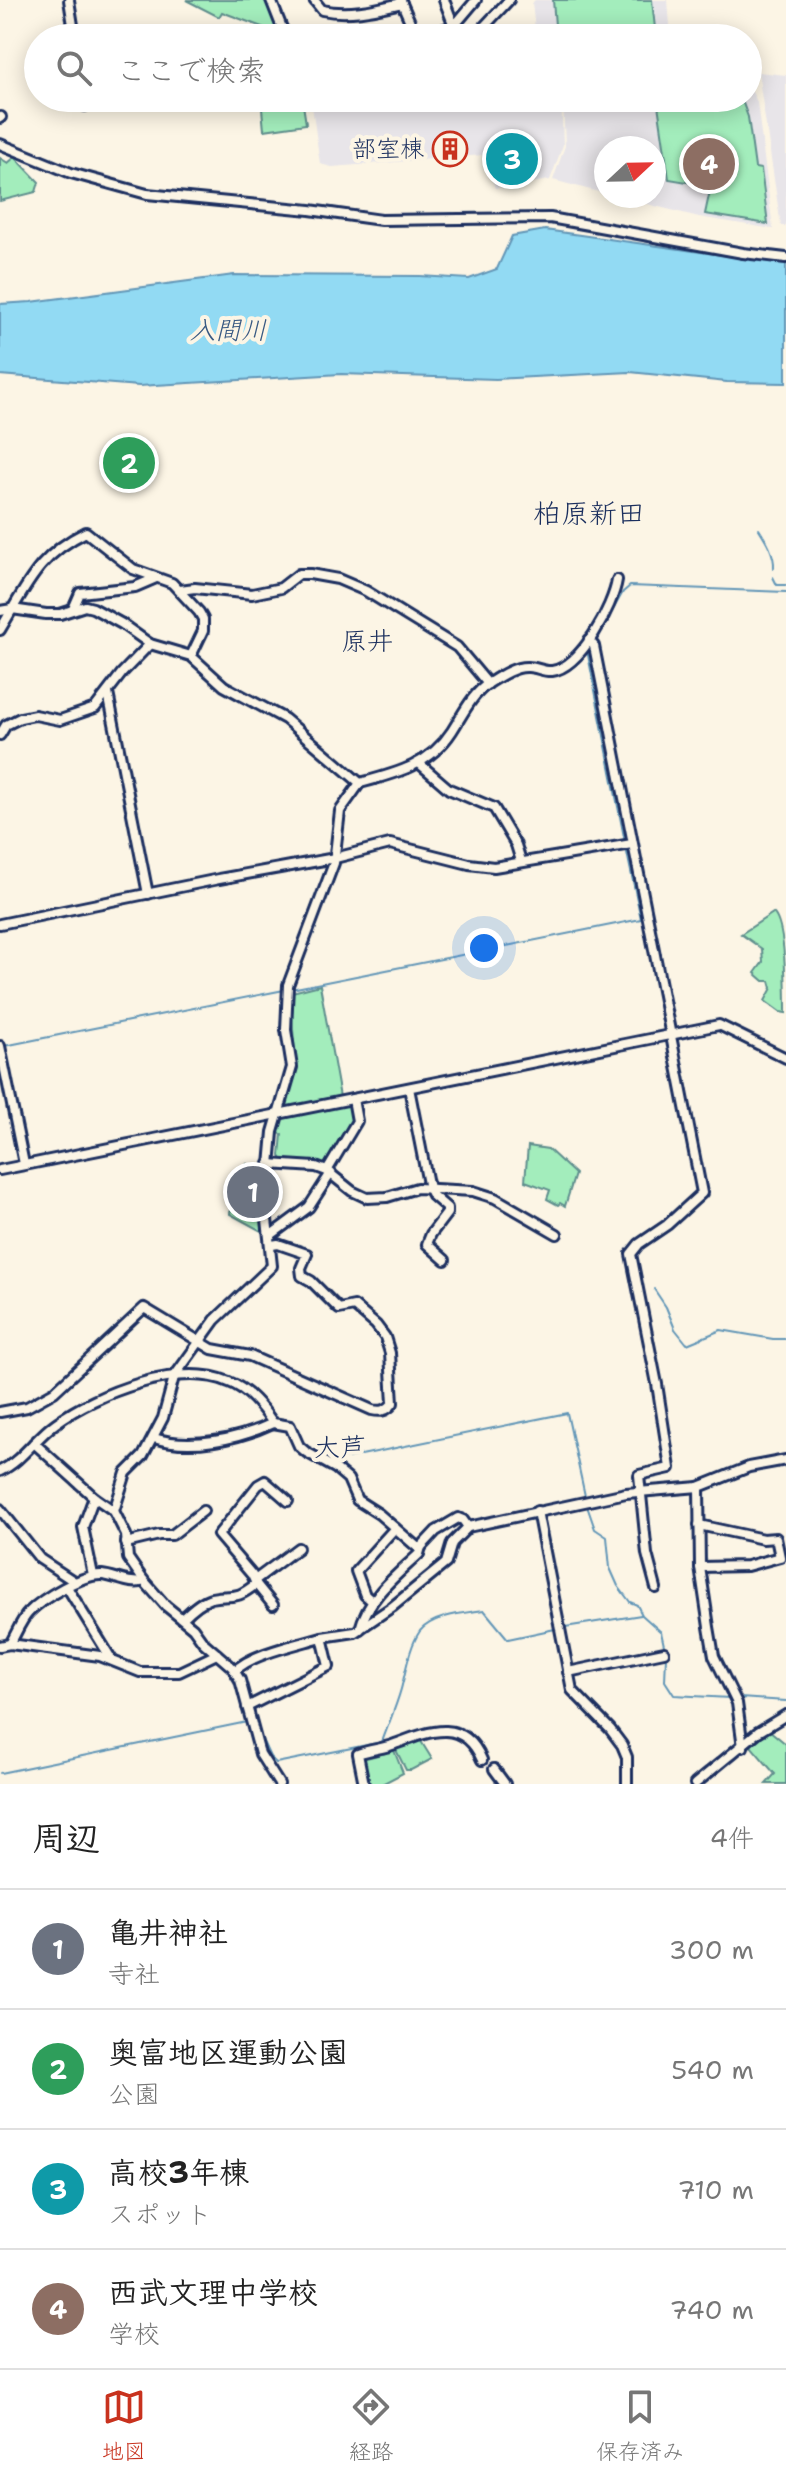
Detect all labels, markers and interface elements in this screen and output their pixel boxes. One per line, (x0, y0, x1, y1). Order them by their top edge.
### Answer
search box (24, 24, 762, 112)
icon: search (52, 46, 96, 90)
text: ここで検索 (116, 50, 266, 91)
pin: 3 (486, 129, 538, 189)
building icon: 部室棟 (431, 130, 469, 168)
place label: 部室棟 (352, 133, 424, 165)
pin: 4 (683, 134, 735, 194)
north arrow (594, 136, 666, 208)
water label: 入間川 (189, 312, 267, 347)
pin: 2 (103, 433, 155, 493)
district label: 柏原新田 (533, 494, 645, 532)
district label: 原井 (341, 623, 393, 658)
your location (464, 928, 504, 968)
pin: 1 (227, 1162, 279, 1222)
district label: 大芦 (314, 1429, 366, 1464)
text: 周辺 (32, 1815, 100, 1861)
text: 4件 (710, 1820, 754, 1855)
text: 亀井神社 (108, 1912, 228, 1953)
text: 1 (52, 1932, 64, 1967)
text: 300 m (669, 1932, 754, 1967)
text: 寺社 (108, 1956, 160, 1991)
text: 奥富地区運動公園 (108, 2032, 348, 2073)
text: 2 (49, 2052, 67, 2087)
text: 540 m (671, 2052, 754, 2087)
text: 公園 (108, 2076, 160, 2111)
text: 高校3年棟 (108, 2152, 249, 2193)
text: 3 (49, 2172, 67, 2207)
text: 710 m (678, 2172, 754, 2207)
text: スポット (108, 2196, 212, 2231)
text: 西武文理中学校 (108, 2272, 318, 2313)
text: 4 (49, 2292, 67, 2327)
text: 740 m (669, 2292, 754, 2327)
text: 学校 (108, 2316, 160, 2351)
tab: 地図 (102, 2385, 146, 2466)
tab: 経路 (349, 2385, 393, 2466)
tab: 保存済み (596, 2385, 684, 2466)

